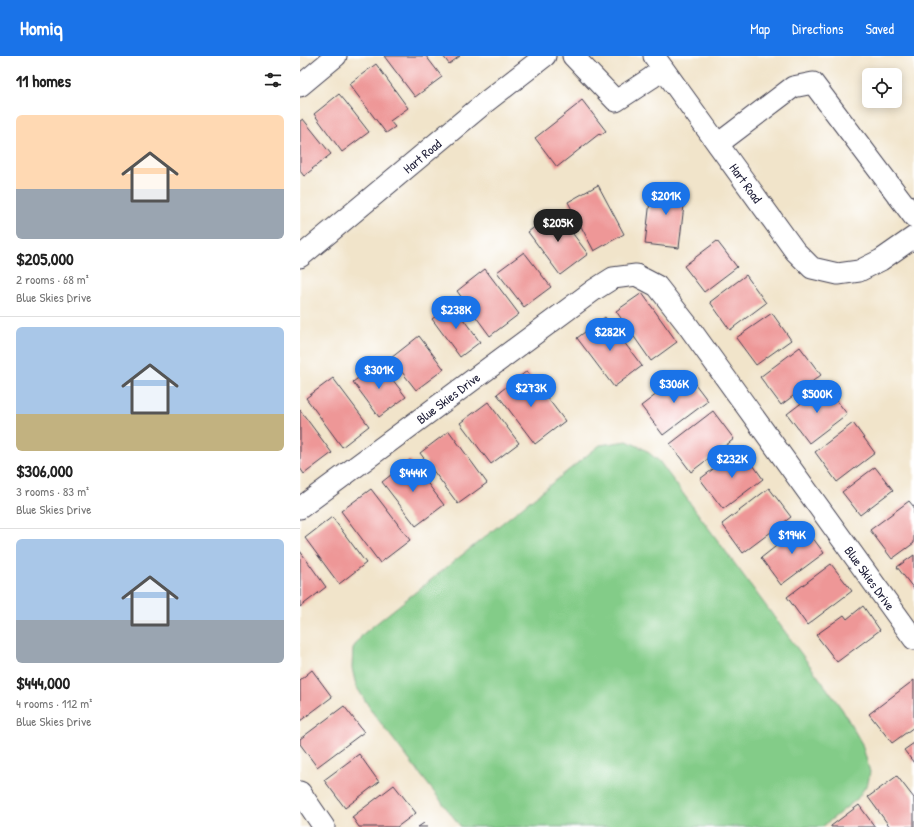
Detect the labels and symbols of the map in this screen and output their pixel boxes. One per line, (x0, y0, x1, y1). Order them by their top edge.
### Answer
street label: Hart Road (399, 135, 445, 177)
street label: Hart Road (726, 160, 766, 206)
pin: $201K (638, 182, 694, 216)
pin: $205K (530, 209, 586, 243)
pin: $238K (428, 296, 484, 330)
pin: $282K (582, 318, 638, 352)
pin: $301K (351, 356, 407, 390)
street label: Blue Skies Drive (413, 368, 483, 428)
pin: $306K (646, 370, 702, 404)
pin: $273K (503, 374, 559, 408)
pin: $500K (789, 380, 845, 414)
pin: $232K (704, 445, 760, 479)
pin: $444K (385, 459, 441, 493)
pin: $194K (764, 521, 820, 555)
street label: Blue Skies Drive (841, 542, 899, 614)

